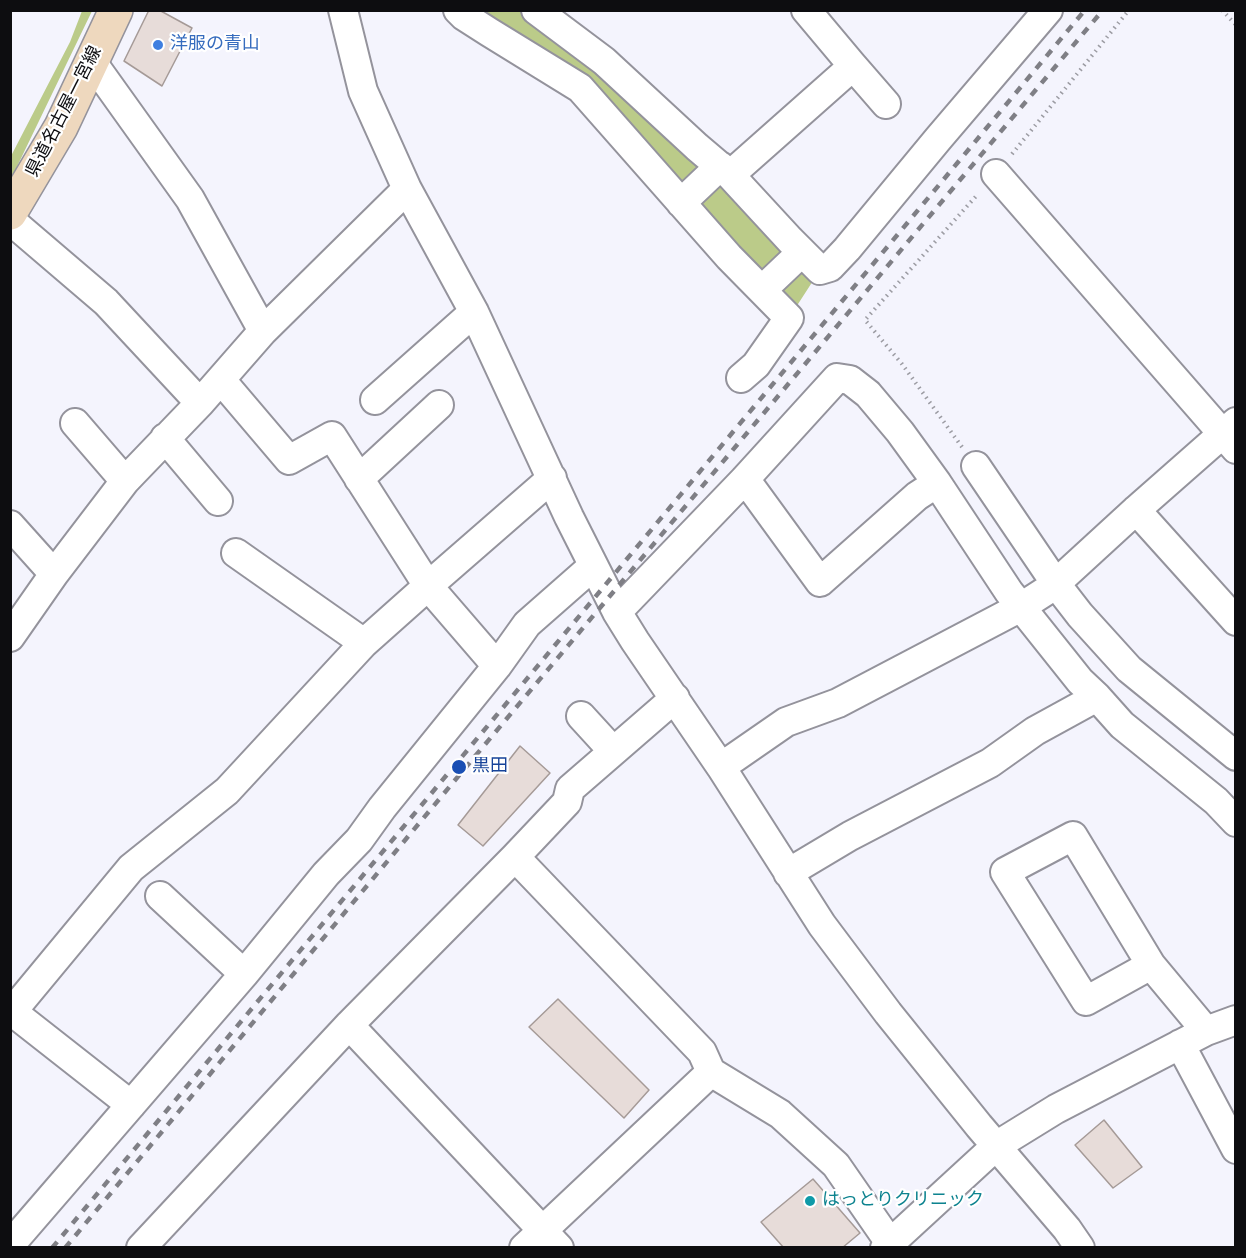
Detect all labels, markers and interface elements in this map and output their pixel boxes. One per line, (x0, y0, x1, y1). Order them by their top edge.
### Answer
place label: 洋服の青山 (170, 34, 260, 56)
marker: 洋服の青山 (151, 38, 165, 52)
street label: 県道名古屋一宮線 (23, 43, 107, 181)
place label: 黒田 (472, 756, 508, 778)
marker: 黒田 (450, 758, 468, 776)
place label: はっとりクリニック (822, 1190, 984, 1212)
marker: はっとりクリニック (803, 1194, 817, 1208)

